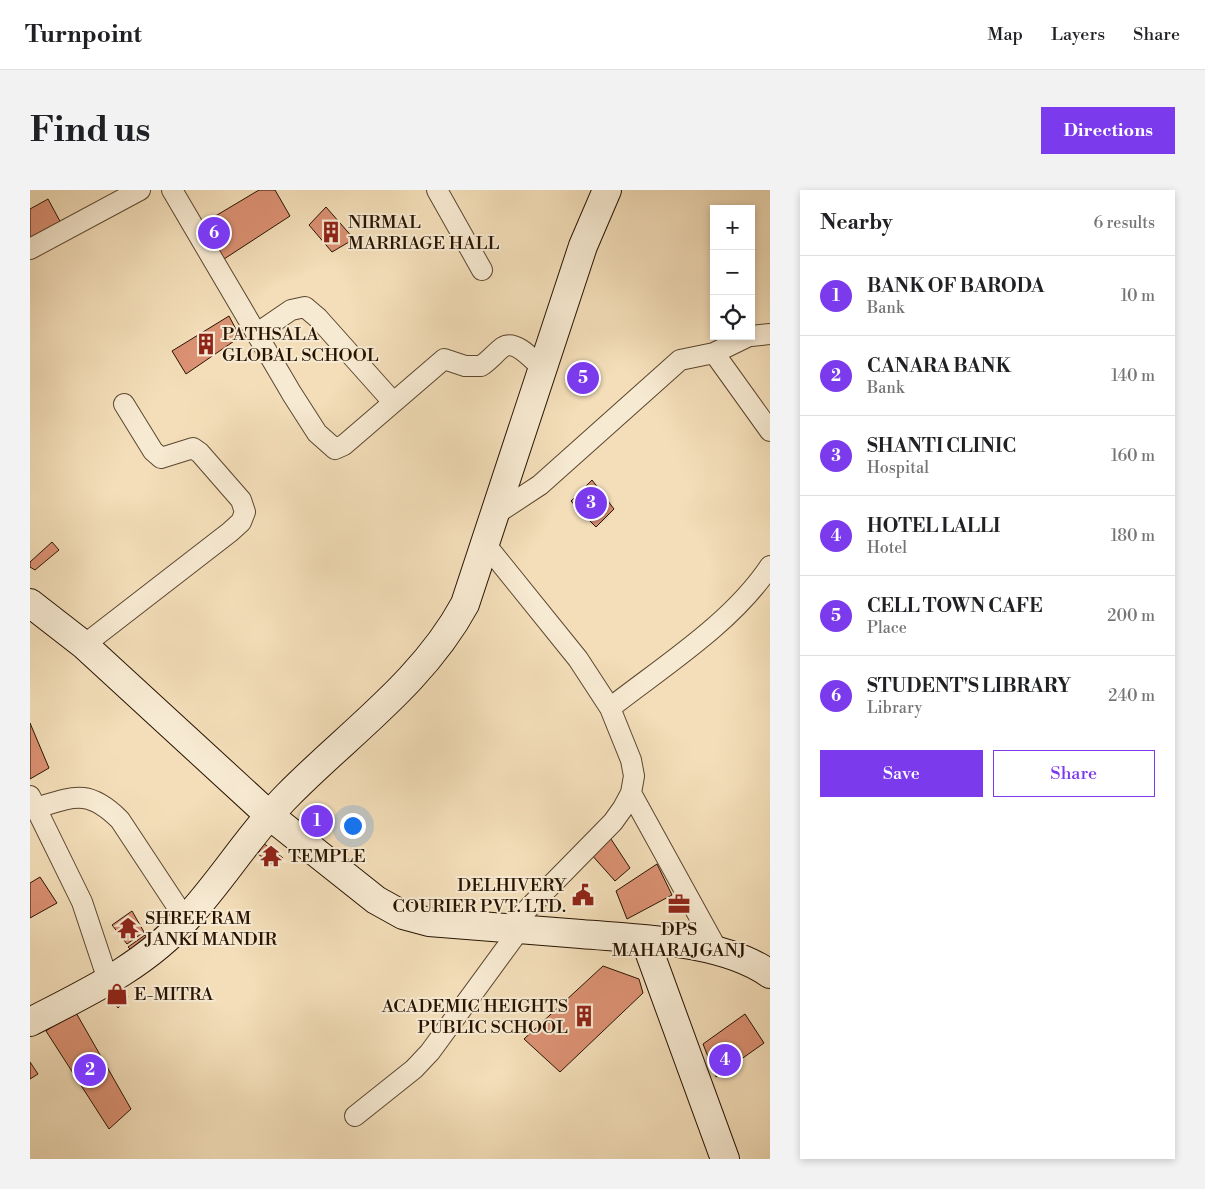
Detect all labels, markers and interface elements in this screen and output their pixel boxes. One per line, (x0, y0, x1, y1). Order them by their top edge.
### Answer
text: Turnpoint (25, 20, 142, 50)
text: Map (988, 23, 1023, 46)
text: Layers (1051, 23, 1105, 46)
text: Share (1133, 23, 1180, 46)
button: Directions (1041, 107, 1175, 154)
text: Find us (30, 109, 150, 152)
map controls (710, 205, 755, 340)
button: + (710, 205, 755, 250)
text: Nearby (820, 210, 893, 236)
place label: NIRMAL MARRIAGE HALL (348, 211, 499, 255)
text: 6 results (1094, 213, 1155, 233)
pin: 6 (198, 214, 230, 252)
building icon: NIRMAL MARRIAGE HALL (318, 219, 344, 245)
button: − (710, 250, 755, 295)
text: BANK OF BARODA (867, 274, 1044, 298)
text: 1 (832, 286, 840, 306)
text: 10 m (1121, 286, 1155, 306)
button: locate (710, 295, 755, 340)
text: Bank (867, 298, 904, 318)
place label: PATHSALA GLOBAL SCHOOL (222, 323, 379, 367)
building icon: PATHSALA GLOBAL SCHOOL (193, 331, 219, 357)
text: CANARA BANK (867, 354, 1011, 378)
pin: 5 (567, 359, 599, 397)
text: 2 (831, 366, 841, 386)
text: 140 m (1111, 366, 1155, 386)
text: Bank (867, 378, 904, 398)
text: SHANTI CLINIC (867, 434, 1016, 458)
text: 3 (831, 446, 841, 466)
text: 160 m (1111, 446, 1155, 466)
text: Hospital (867, 458, 929, 478)
pin: 3 (575, 484, 607, 522)
text: HOTEL LALLI (867, 514, 1000, 538)
text: 4 (831, 526, 841, 546)
text: 180 m (1111, 526, 1155, 546)
text: Hotel (867, 538, 907, 558)
text: CELL TOWN CAFE (867, 594, 1042, 618)
text: 5 (831, 606, 841, 626)
text: 200 m (1107, 606, 1155, 626)
text: Place (867, 618, 907, 638)
text: STUDENT'S LIBRARY (867, 674, 1071, 698)
text: 6 (831, 686, 841, 706)
text: 240 m (1108, 686, 1155, 706)
text: Library (867, 698, 922, 718)
button: Save (820, 750, 983, 797)
button: Share (993, 750, 1155, 797)
pin: 1 (301, 802, 333, 840)
your location (340, 813, 366, 839)
temple icon: TEMPLE (258, 843, 284, 869)
place label: TEMPLE (288, 845, 366, 868)
place label: DELHIVERY COURIER PVT. LTD. (393, 874, 567, 918)
public building icon: DELHIVERY COURIER PVT. LTD. (570, 882, 596, 908)
office icon: DPS MAHARAJGANJ (666, 891, 692, 917)
place label: SHREE RAM JANKI MANDIR (144, 907, 277, 951)
temple icon: SHREE RAM JANKI MANDIR (115, 915, 141, 941)
place label: DPS MAHARAJGANJ (612, 918, 746, 962)
shop icon: E-MITRA (104, 981, 130, 1007)
place label: E-MITRA (134, 983, 214, 1006)
place label: ACADEMIC HEIGHTS PUBLIC SCHOOL (381, 995, 568, 1039)
building icon: ACADEMIC HEIGHTS PUBLIC SCHOOL (571, 1003, 597, 1029)
pin: 4 (709, 1041, 741, 1079)
pin: 2 (74, 1051, 106, 1089)

